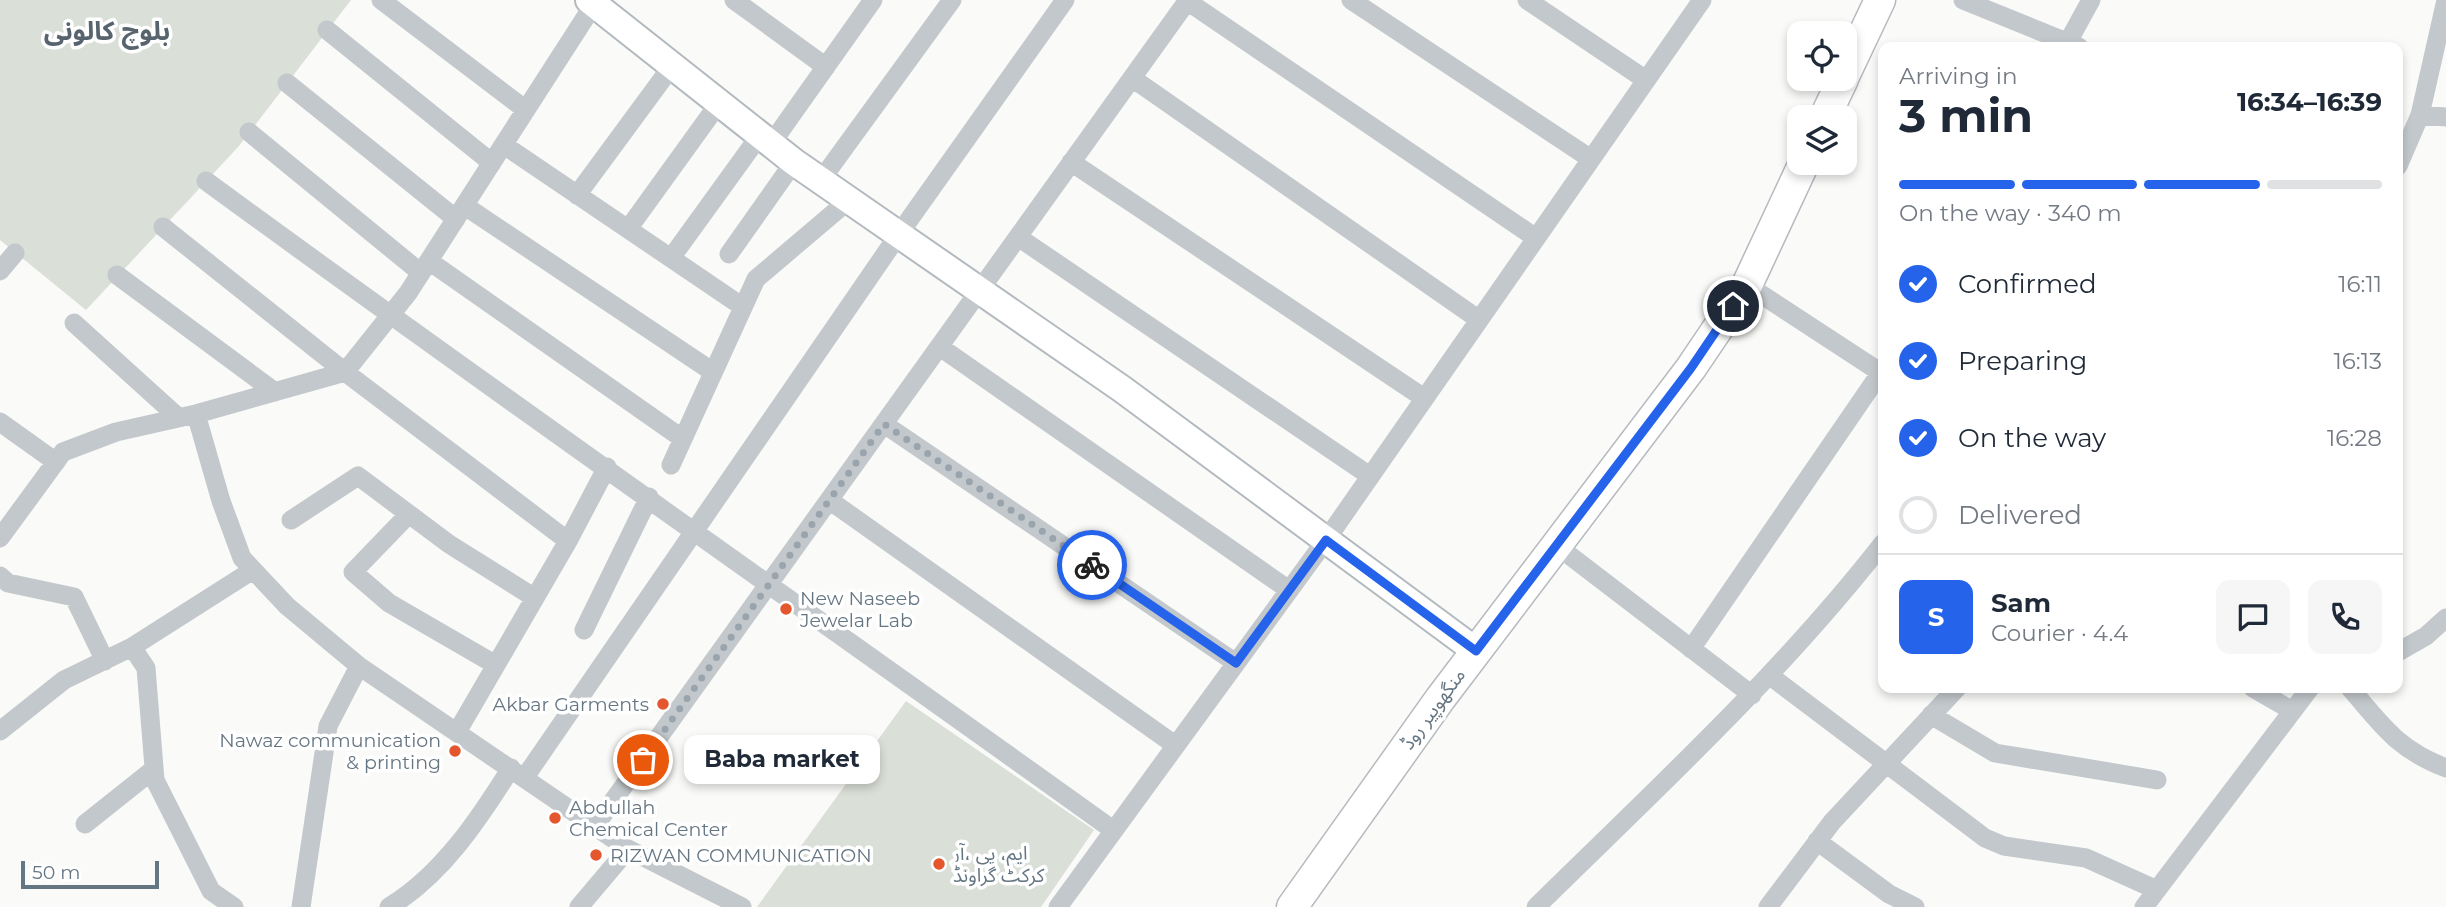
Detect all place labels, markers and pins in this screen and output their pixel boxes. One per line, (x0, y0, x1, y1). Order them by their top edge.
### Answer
pin (1703, 276, 1763, 336)
place label: New Naseeb Jewelar Lab (799, 587, 920, 632)
marker: New Naseeb Jewelar Lab (778, 601, 794, 617)
place label: Akbar Garments (493, 693, 649, 716)
marker: Akbar Garments (655, 696, 671, 712)
place label: Nawaz communication & printing (219, 729, 441, 774)
pin (613, 730, 673, 790)
callout: Baba market (685, 736, 881, 784)
marker: Nawaz communication & printing (447, 743, 463, 759)
place label: Abdullah Chemical Center (569, 796, 728, 841)
marker: Abdullah Chemical Center (547, 810, 563, 826)
place label: ایم، پی ،آر کرکٹ گراونڈ (952, 842, 1045, 887)
place label: RIZWAN COMMUNICATION (610, 844, 872, 867)
marker: RIZWAN COMMUNICATION (588, 847, 604, 863)
marker: ایم، پی ،آر کرکٹ گراونڈ (931, 856, 947, 872)

